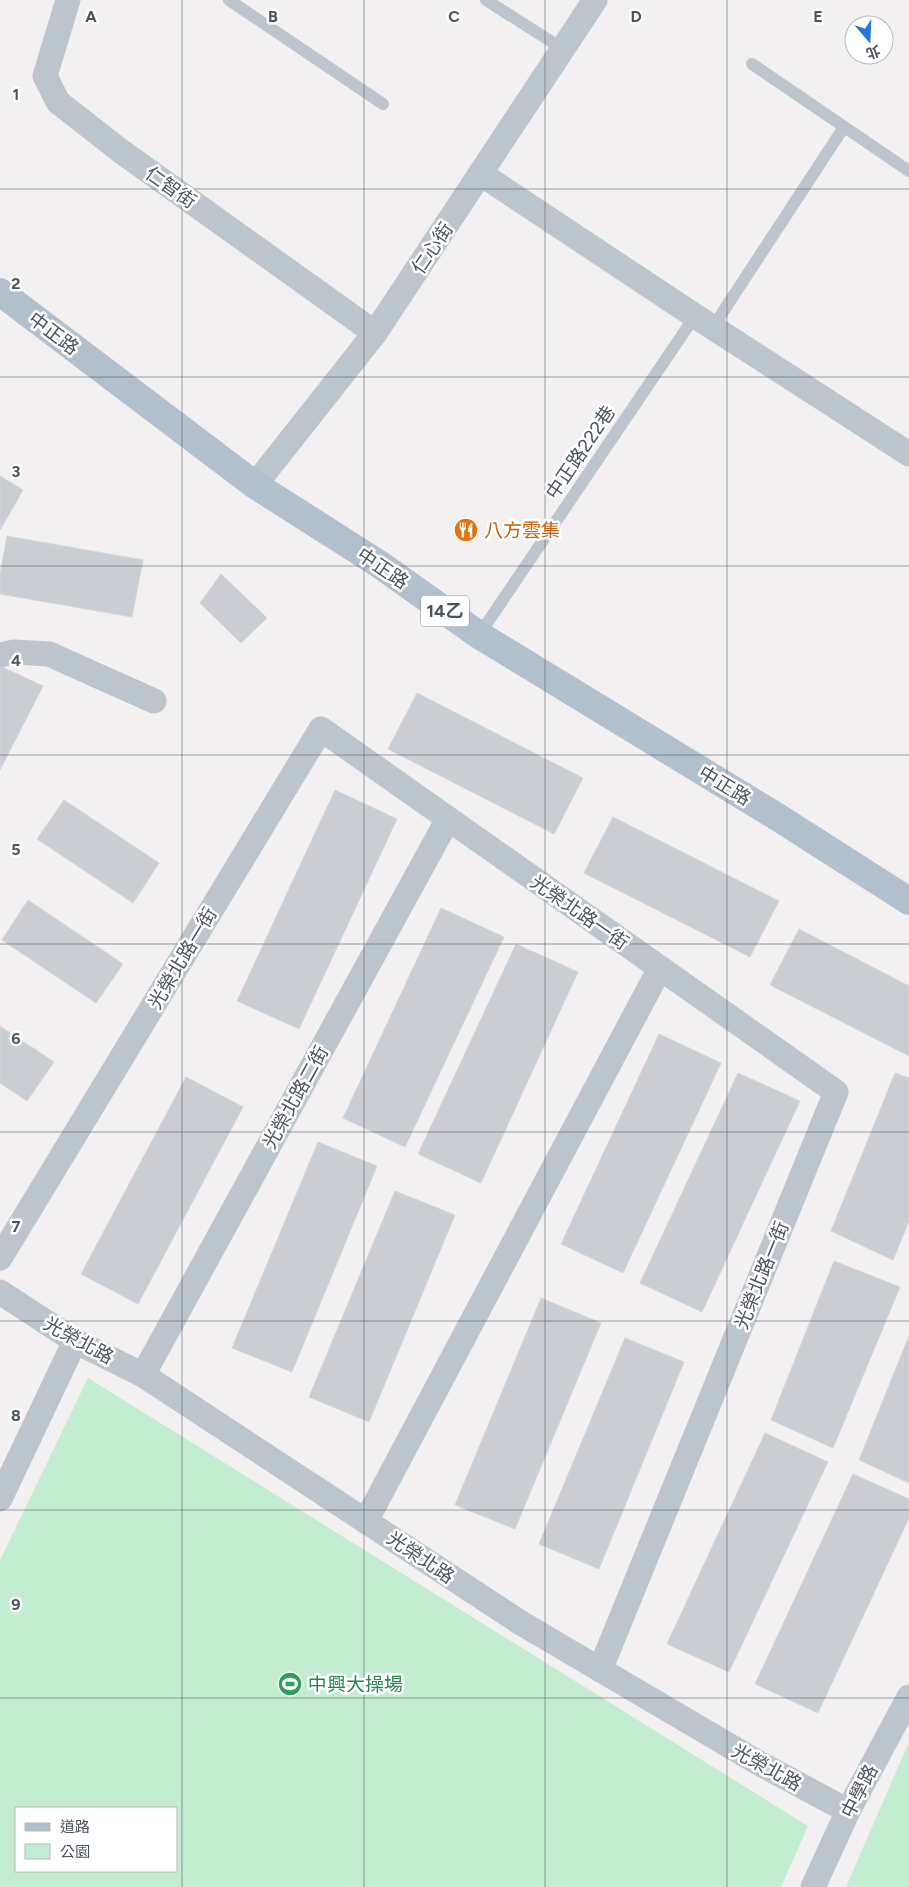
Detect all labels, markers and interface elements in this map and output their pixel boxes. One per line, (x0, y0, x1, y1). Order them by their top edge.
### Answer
text: A (85, 7, 97, 26)
text: B (268, 7, 278, 26)
text: C (448, 7, 460, 26)
text: D (630, 7, 642, 26)
text: E (813, 7, 823, 26)
north arrow (844, 15, 894, 65)
text: 北 (864, 42, 882, 62)
text: 1 (13, 85, 19, 104)
street label: 仁智街 (141, 162, 201, 213)
street label: 仁心街 (407, 218, 458, 278)
text: 2 (11, 274, 21, 293)
street label: 中正路 (24, 307, 83, 360)
street label: 中正路222巷 (541, 401, 620, 503)
text: 3 (12, 462, 21, 481)
restaurant icon: 八方雲集 (453, 517, 479, 543)
place label: 八方雲集 (484, 519, 560, 542)
street label: 中正路 (353, 543, 413, 594)
road number: 14乙 (421, 596, 469, 626)
text: 4 (11, 651, 21, 670)
street label: 中正路 (694, 761, 755, 810)
text: 5 (11, 840, 21, 859)
street label: 光榮北路一街 (526, 870, 633, 955)
street label: 光榮北路一街 (143, 903, 222, 1013)
text: 6 (11, 1029, 21, 1048)
street label: 光榮北路二街 (258, 1042, 333, 1153)
text: 7 (12, 1217, 21, 1236)
street label: 光榮北路一街 (729, 1218, 793, 1332)
street label: 光榮北路 (40, 1312, 118, 1369)
text: 8 (11, 1406, 21, 1425)
street label: 光榮北路 (383, 1527, 459, 1588)
text: 9 (11, 1595, 21, 1614)
sports icon: 中興大操場 (277, 1671, 303, 1697)
place label: 中興大操場 (308, 1673, 403, 1696)
street label: 光榮北路 (728, 1739, 806, 1796)
street label: 中學路 (836, 1761, 883, 1822)
legend (15, 1807, 178, 1872)
text: 道路 (60, 1818, 90, 1836)
text: 公園 (60, 1843, 90, 1861)

